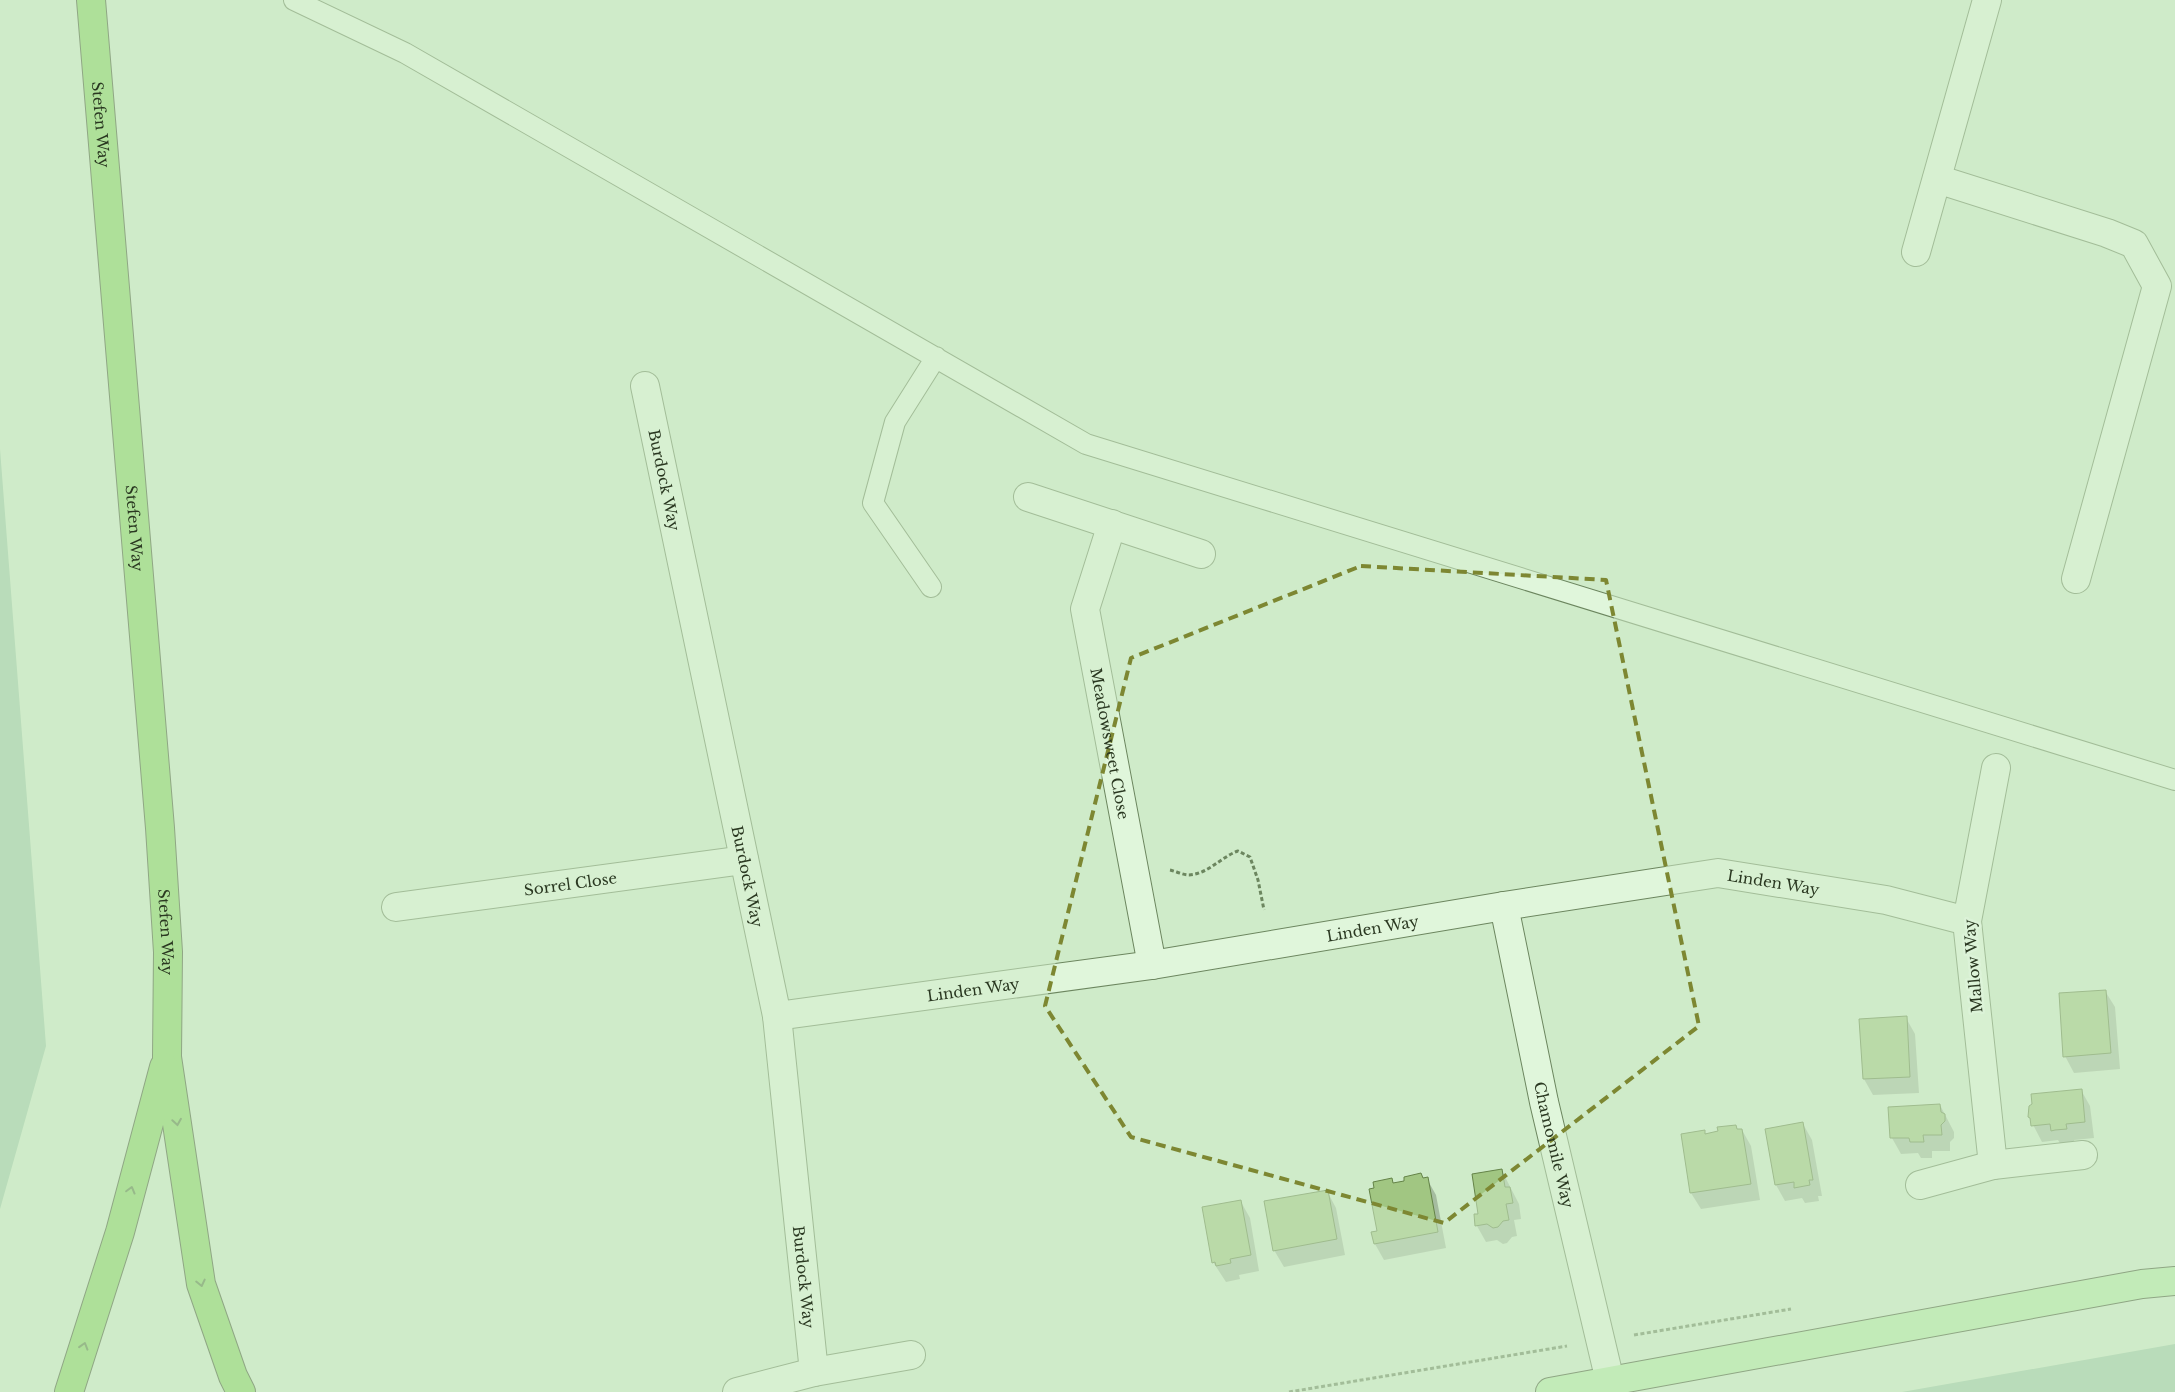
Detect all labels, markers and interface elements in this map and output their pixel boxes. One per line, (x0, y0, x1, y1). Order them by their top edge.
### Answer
street label: Stefen Way (88, 81, 114, 169)
street label: Burdock Way (645, 428, 685, 533)
street label: Stefen Way (122, 484, 148, 572)
street label: Meadowsweet Close (1087, 666, 1134, 821)
street label: Burdock Way (728, 824, 768, 929)
street label: Linden Way (1726, 865, 1821, 899)
street label: Sorrel Close (523, 868, 618, 899)
street label: Stefen Way (154, 888, 178, 976)
street label: Linden Way (1325, 911, 1420, 945)
street label: Mallow Way (1959, 918, 1987, 1014)
street label: Linden Way (926, 974, 1021, 1005)
street label: Chamomile Way (1531, 1080, 1578, 1210)
one-way arrow (171, 1118, 181, 1127)
one-way arrow (125, 1186, 136, 1195)
street label: Burdock Way (789, 1225, 819, 1330)
one-way arrow (195, 1278, 206, 1287)
one-way arrow (79, 1342, 89, 1351)

